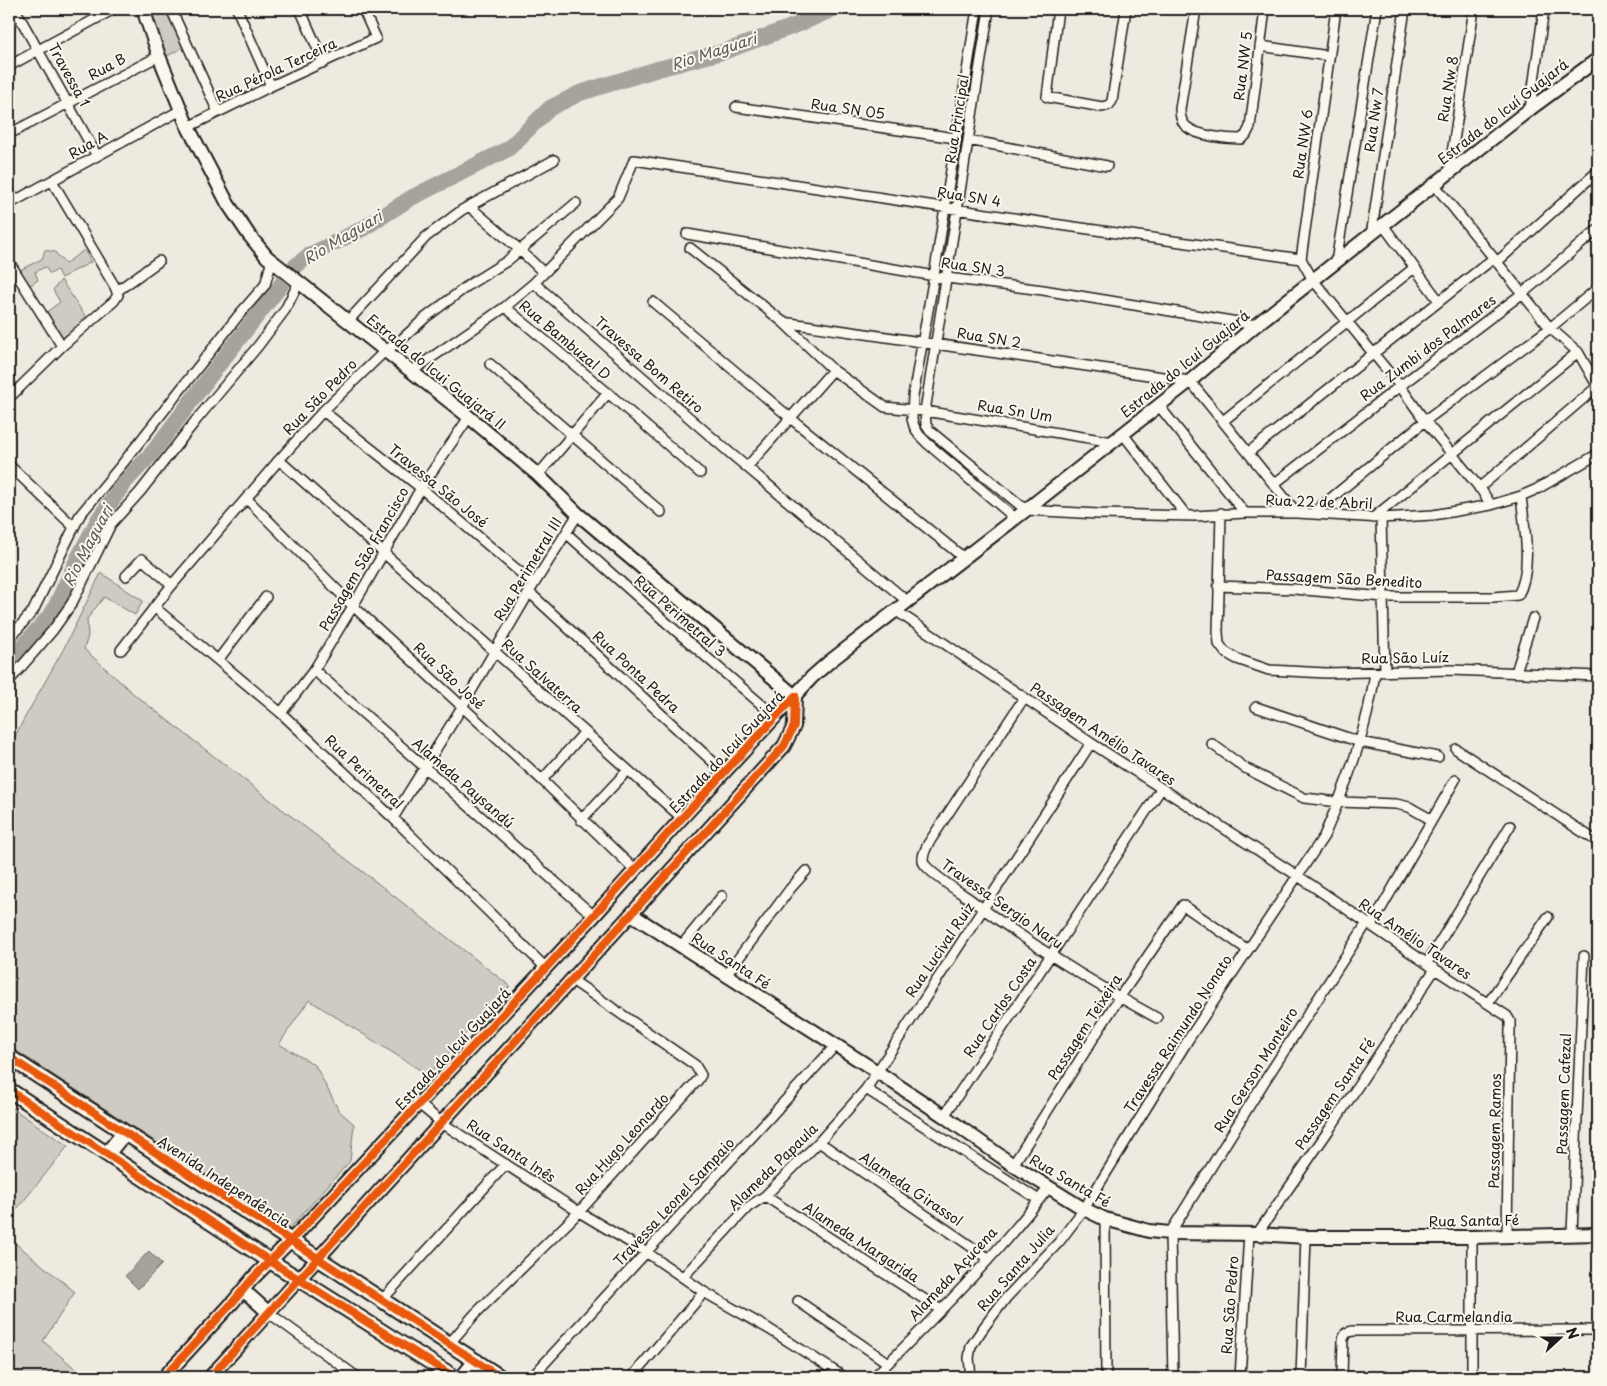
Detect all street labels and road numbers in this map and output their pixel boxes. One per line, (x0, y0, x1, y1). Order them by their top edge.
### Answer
street label: Rua NW 5 (1228, 30, 1257, 102)
street label: Rua Pérola Terceira (212, 32, 340, 107)
street label: Travessa 1 (43, 39, 96, 110)
street label: Rua B (84, 48, 129, 85)
street label: Rua Nw 8 (1432, 54, 1463, 124)
street label: Estrada do Icuí Guajará (1433, 54, 1573, 169)
street label: Rua Principal (939, 73, 974, 165)
street label: Rua Nw 7 (1359, 86, 1388, 153)
street label: Rua SN 05 (810, 93, 887, 124)
street label: Rua NW 6 (1287, 108, 1318, 180)
street label: Rua A (64, 125, 111, 164)
street label: Rua SN 4 (936, 181, 1003, 212)
street label: Rua SN 3 (940, 252, 1006, 281)
street label: Rua Zumbi dos Palmares (1355, 289, 1500, 406)
street label: Rua Bambuzal D (515, 295, 616, 384)
street label: Estrada do Icuí Guajará (1116, 305, 1254, 422)
street label: Estrada do Icui Guajará II (362, 309, 510, 434)
street label: Travessa Bom Retiro (590, 311, 709, 418)
street label: Rua SN 2 (955, 322, 1023, 353)
street label: Rua São Pedro (278, 354, 362, 439)
street label: Rua Sn Um (976, 394, 1054, 427)
street label: Travessa São José (384, 439, 493, 532)
street label: Passagem São Francisco (314, 483, 414, 635)
street label: Rua 22 de Abril (1265, 489, 1373, 514)
street label: Rua Perimetral III (488, 513, 567, 625)
street label: Passagem São Benedito (1265, 564, 1423, 593)
street label: Rua Perimetral 3 (630, 570, 731, 661)
street label: Rua Ponta Pedra (588, 626, 685, 718)
street label: Rua Salvaterra (497, 634, 587, 718)
street label: Rua São José (409, 637, 490, 714)
street label: Rua São Luíz (1361, 646, 1449, 669)
street label: Passagem Amélio Tavares (1026, 677, 1180, 790)
street label: Estrada do Icuí Guajará (664, 686, 789, 818)
street label: Rua Perimetral (320, 730, 408, 814)
street label: Alameda Paysandú (408, 732, 519, 833)
street label: Travessa Sergio Naru (937, 854, 1068, 954)
street label: Rua Amélio Tavares (1355, 893, 1476, 984)
street label: Rua Lucival Ruiz (900, 898, 979, 1001)
street label: Rua Santa Fé (688, 927, 775, 994)
street label: Travessa Raimundo Nonato (1118, 950, 1237, 1117)
street label: Rua Carlos Costa (958, 952, 1041, 1061)
street label: Passagem Teixeira (1042, 969, 1127, 1084)
street label: Estrada do Icuí Guajará (390, 983, 515, 1115)
street label: Rua Gerson Monteiro (1208, 1003, 1303, 1136)
street label: Passagem Santa Fé (1289, 1033, 1380, 1154)
street label: Passagem Cafezal (1551, 1033, 1576, 1155)
street label: Passagem Ramos (1483, 1073, 1506, 1189)
street label: Rua Hugo Leonardo (570, 1088, 673, 1199)
street label: Rua Santa Inês (463, 1114, 560, 1187)
street label: Alameda Papaula (723, 1118, 822, 1215)
street label: Avenida Independência (154, 1131, 295, 1233)
street label: Travessa Leonel Sampaio (608, 1133, 739, 1271)
street label: Alameda Girassol (856, 1146, 967, 1231)
street label: Rua Santa Fé (1026, 1149, 1115, 1212)
street label: Alameda Margarida (799, 1196, 924, 1287)
street label: Rua Santa Fé (1429, 1209, 1520, 1232)
street label: Rua Santa Julia (972, 1220, 1059, 1316)
street label: Alameda Açucena (903, 1222, 1002, 1325)
street label: Rua São Pedro (1216, 1255, 1243, 1355)
street label: Rua Carmelandia (1395, 1306, 1513, 1327)

